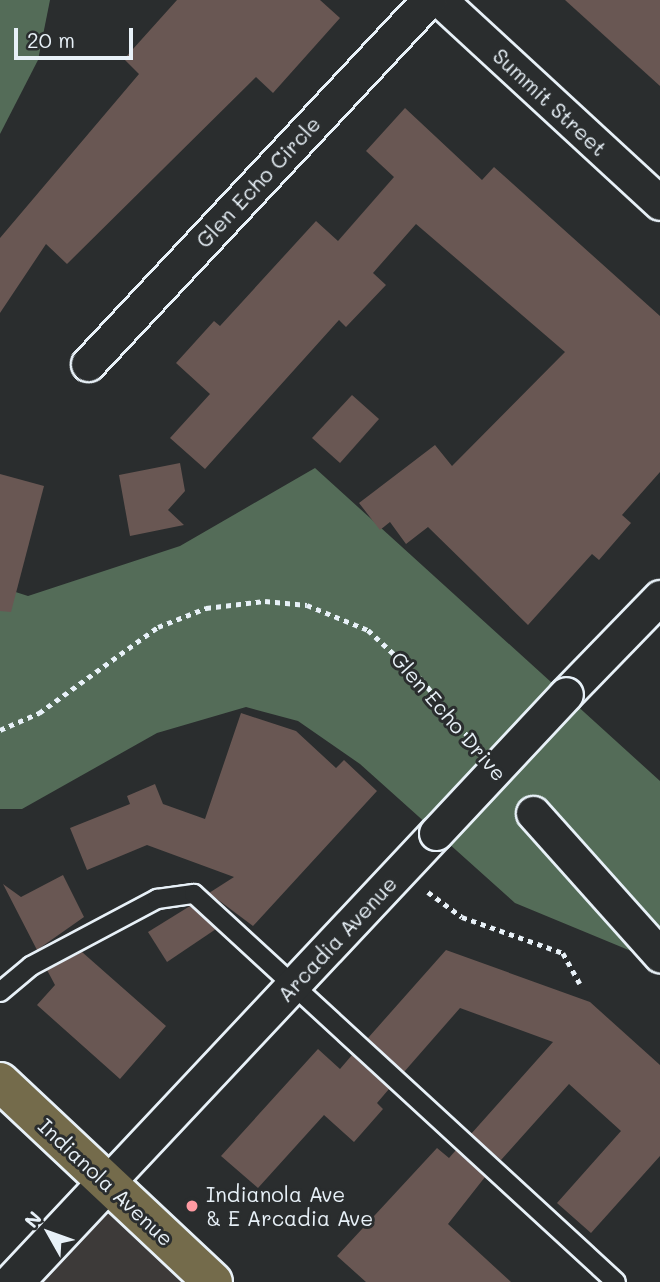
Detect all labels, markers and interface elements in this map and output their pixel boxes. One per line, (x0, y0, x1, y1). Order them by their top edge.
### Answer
scale bar (18, 14, 136, 58)
text: 20 m (27, 26, 75, 53)
street label: Summit Street (488, 43, 612, 161)
street label: Glen Echo Circle (191, 111, 325, 253)
street label: Glen Echo Drive (386, 646, 512, 786)
street label: Arcadia Avenue (272, 871, 402, 1007)
street label: Indianola Avenue (33, 1113, 179, 1251)
place label: Indianola Ave & E Arcadia Ave (206, 1181, 373, 1231)
north arrow (14, 1198, 84, 1268)
marker: Indianola Ave & E Arcadia Ave (184, 1198, 200, 1214)
text: N (18, 1206, 47, 1233)

